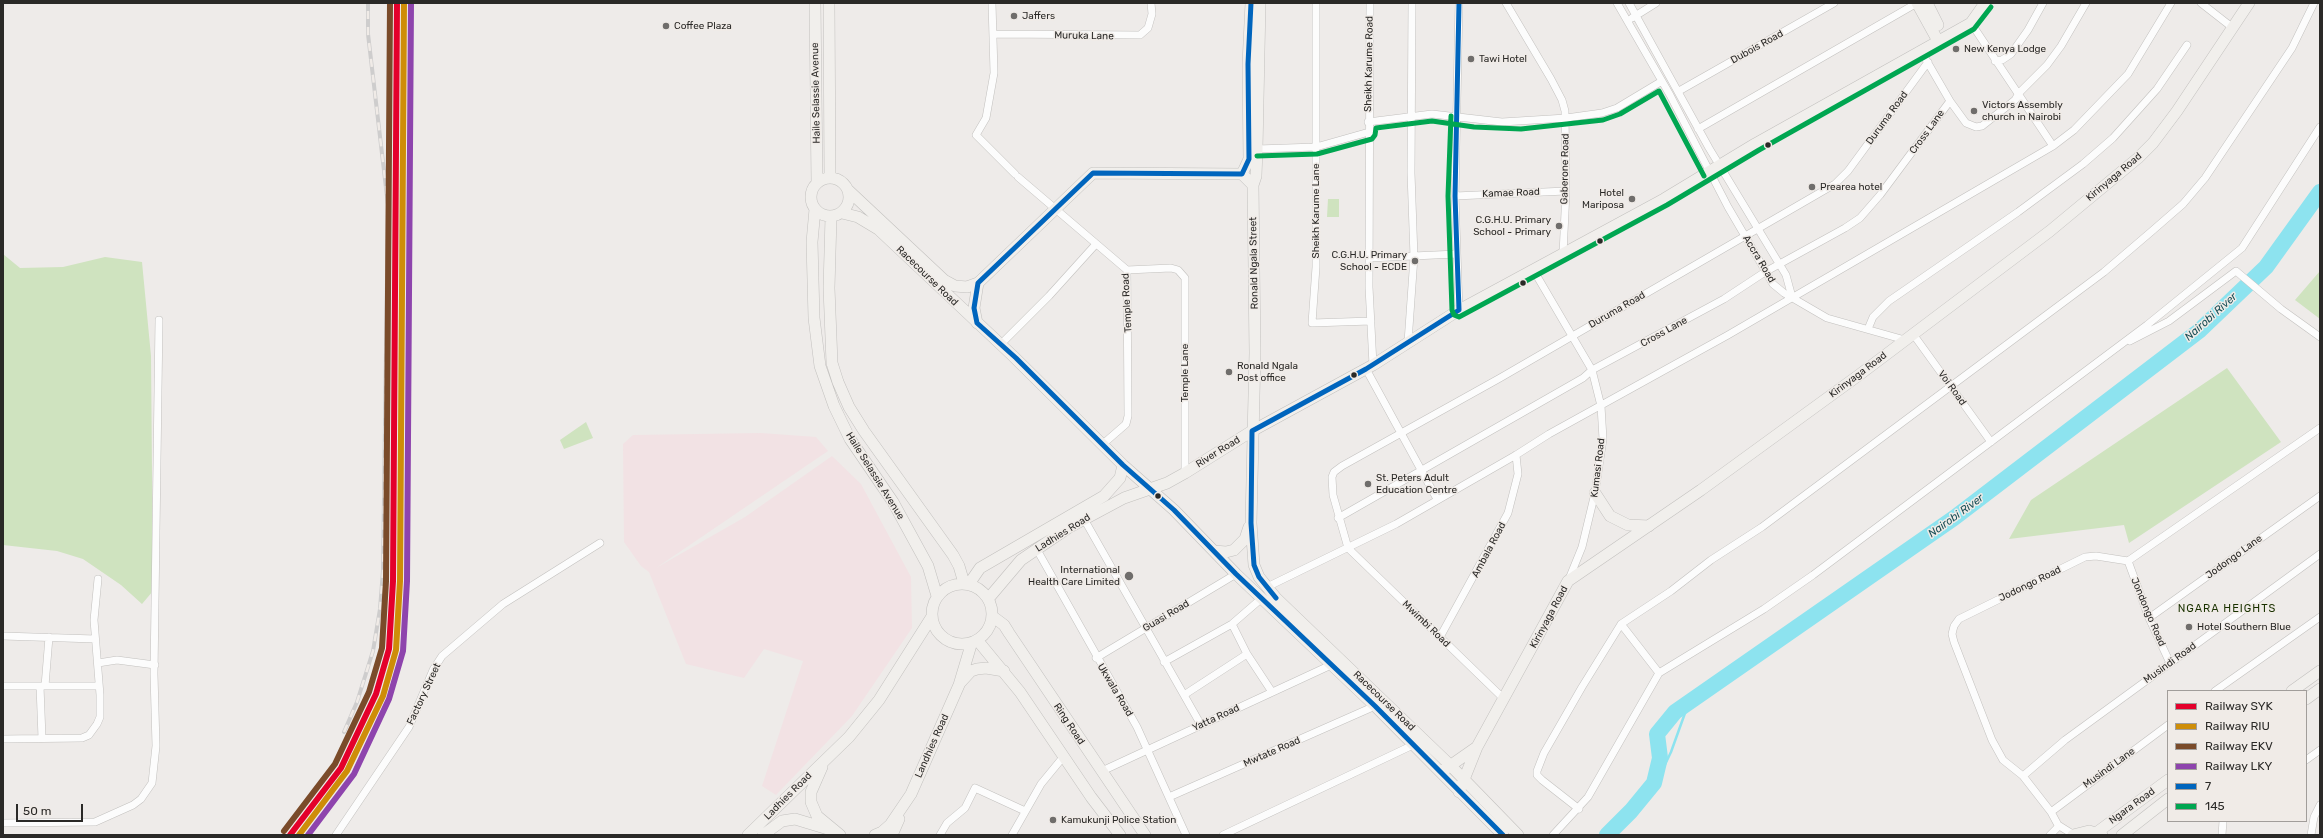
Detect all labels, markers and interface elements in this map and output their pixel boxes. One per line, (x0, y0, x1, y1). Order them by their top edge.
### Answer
place label: Jaffers (1022, 10, 1055, 22)
marker: Jaffers (1009, 11, 1019, 21)
street label: Sheikh Karume Road (1362, 16, 1376, 112)
place label: Coffee Plaza (674, 20, 732, 32)
marker: Coffee Plaza (661, 21, 671, 31)
street label: Dubois Road (1729, 28, 1785, 66)
street label: Muruka Lane (1054, 29, 1114, 43)
street label: Haile Selassie Avenue (809, 42, 823, 144)
place label: New Kenya Lodge (1964, 43, 2046, 55)
marker: New Kenya Lodge (1951, 44, 1961, 54)
place label: Tawi Hotel (1479, 53, 1527, 65)
marker: Tawi Hotel (1466, 54, 1476, 64)
street label: Duruma Road (1864, 89, 1910, 147)
place label: Victors Assembly church in Nairobi (1982, 99, 2063, 122)
marker: Victors Assembly church in Nairobi (1969, 106, 1979, 116)
street label: Cross Lane (1907, 108, 1947, 156)
street label: Gaberone Road (1558, 133, 1572, 205)
unlabelled marker (1763, 140, 1773, 150)
street label: Kirinyaga Road (2084, 150, 2144, 204)
street label: Sheikh Karume Lane (1310, 163, 1322, 259)
place label: Prearea hotel (1820, 181, 1882, 193)
marker: Prearea hotel (1807, 182, 1817, 192)
street label: Kamae Road (1482, 186, 1540, 200)
place label: Hotel Mariposa (1582, 187, 1624, 210)
marker: Hotel Mariposa (1627, 194, 1637, 204)
place label: C.G.H.U. Primary School - Primary (1473, 214, 1551, 238)
street label: Ronald Ngala Street (1247, 217, 1261, 309)
marker: C.G.H.U. Primary School - Primary (1554, 221, 1564, 231)
street label: Accra Road (1740, 233, 1778, 285)
unlabelled marker (1595, 236, 1605, 246)
street label: Racecourse Road (894, 244, 960, 308)
place label: C.G.H.U. Primary School - ECDE (1331, 249, 1407, 272)
marker: C.G.H.U. Primary School - ECDE (1410, 256, 1420, 266)
street label: Temple Road (1119, 273, 1135, 333)
unlabelled marker (1518, 278, 1528, 288)
street label: Duruma Road (1587, 289, 1647, 331)
water label: Nairobi River (2182, 290, 2240, 344)
street label: Cross Lane (1639, 314, 1689, 350)
street label: Temple Lane (1179, 344, 1191, 402)
street label: Kirinyaga Road (1827, 349, 1889, 401)
place label: Ronald Ngala Post office (1237, 360, 1298, 384)
marker: Ronald Ngala Post office (1224, 367, 1234, 377)
street label: Voi Road (1935, 368, 1969, 408)
unlabelled marker (1349, 370, 1359, 380)
street label: Haile Selassie Avenue (843, 430, 907, 522)
street label: River Road (1194, 434, 1242, 470)
street label: Kumasi Road (1588, 438, 1608, 498)
place label: St. Peters Adult Education Centre (1376, 472, 1457, 496)
marker: St. Peters Adult Education Centre (1363, 479, 1373, 489)
unlabelled marker (1153, 491, 1163, 501)
water label: Nairobi River (1926, 491, 1986, 541)
street label: Ladhies Road (1033, 511, 1093, 555)
street label: Ambala Road (1469, 520, 1509, 580)
street label: Jodongo Lane (2203, 533, 2265, 581)
place label: International Health Care Limited (1028, 564, 1120, 588)
street label: Jodongo Road (1997, 564, 2063, 604)
marker: International Health Care Limited (1123, 570, 1135, 582)
street label: Jondongo Road (2128, 576, 2168, 648)
street label: Kirinyaga Road (1527, 584, 1571, 650)
street label: Guasi Road (1141, 597, 1191, 635)
street label: Mwimbi Road (1400, 598, 1452, 650)
district label: NGARA HEIGHTS (2178, 602, 2276, 616)
place label: Hotel Southern Blue (2197, 621, 2291, 633)
marker: Hotel Southern Blue (2184, 622, 2194, 632)
street label: Musindi Road (2141, 640, 2199, 686)
street label: Factory Street (404, 661, 444, 727)
street label: Ukwala Road (1094, 661, 1136, 719)
street label: Racecourse Road (1351, 669, 1417, 733)
legend (2167, 690, 2307, 822)
text: Railway SYK (2205, 699, 2273, 713)
street label: Ring Road (1051, 701, 1087, 747)
street label: Yatta Road (1191, 702, 1241, 734)
street label: Landhies Road (913, 712, 951, 780)
text: Railway RIU (2205, 719, 2270, 733)
street label: Mwtate Road (1242, 734, 1302, 770)
text: Railway EKV (2205, 739, 2273, 753)
street label: Musindi Lane (2081, 745, 2137, 791)
text: Railway LKY (2205, 759, 2272, 773)
street label: Ladhies Road (762, 770, 814, 822)
text: 7 (2205, 779, 2211, 793)
street label: Ngara Road (2107, 785, 2157, 827)
scale bar (18, 796, 85, 822)
text: 145 (2205, 799, 2225, 813)
text: 50 m (23, 804, 51, 818)
place label: Kamukunji Police Station (1061, 814, 1176, 826)
marker: Kamukunji Police Station (1048, 815, 1058, 825)

